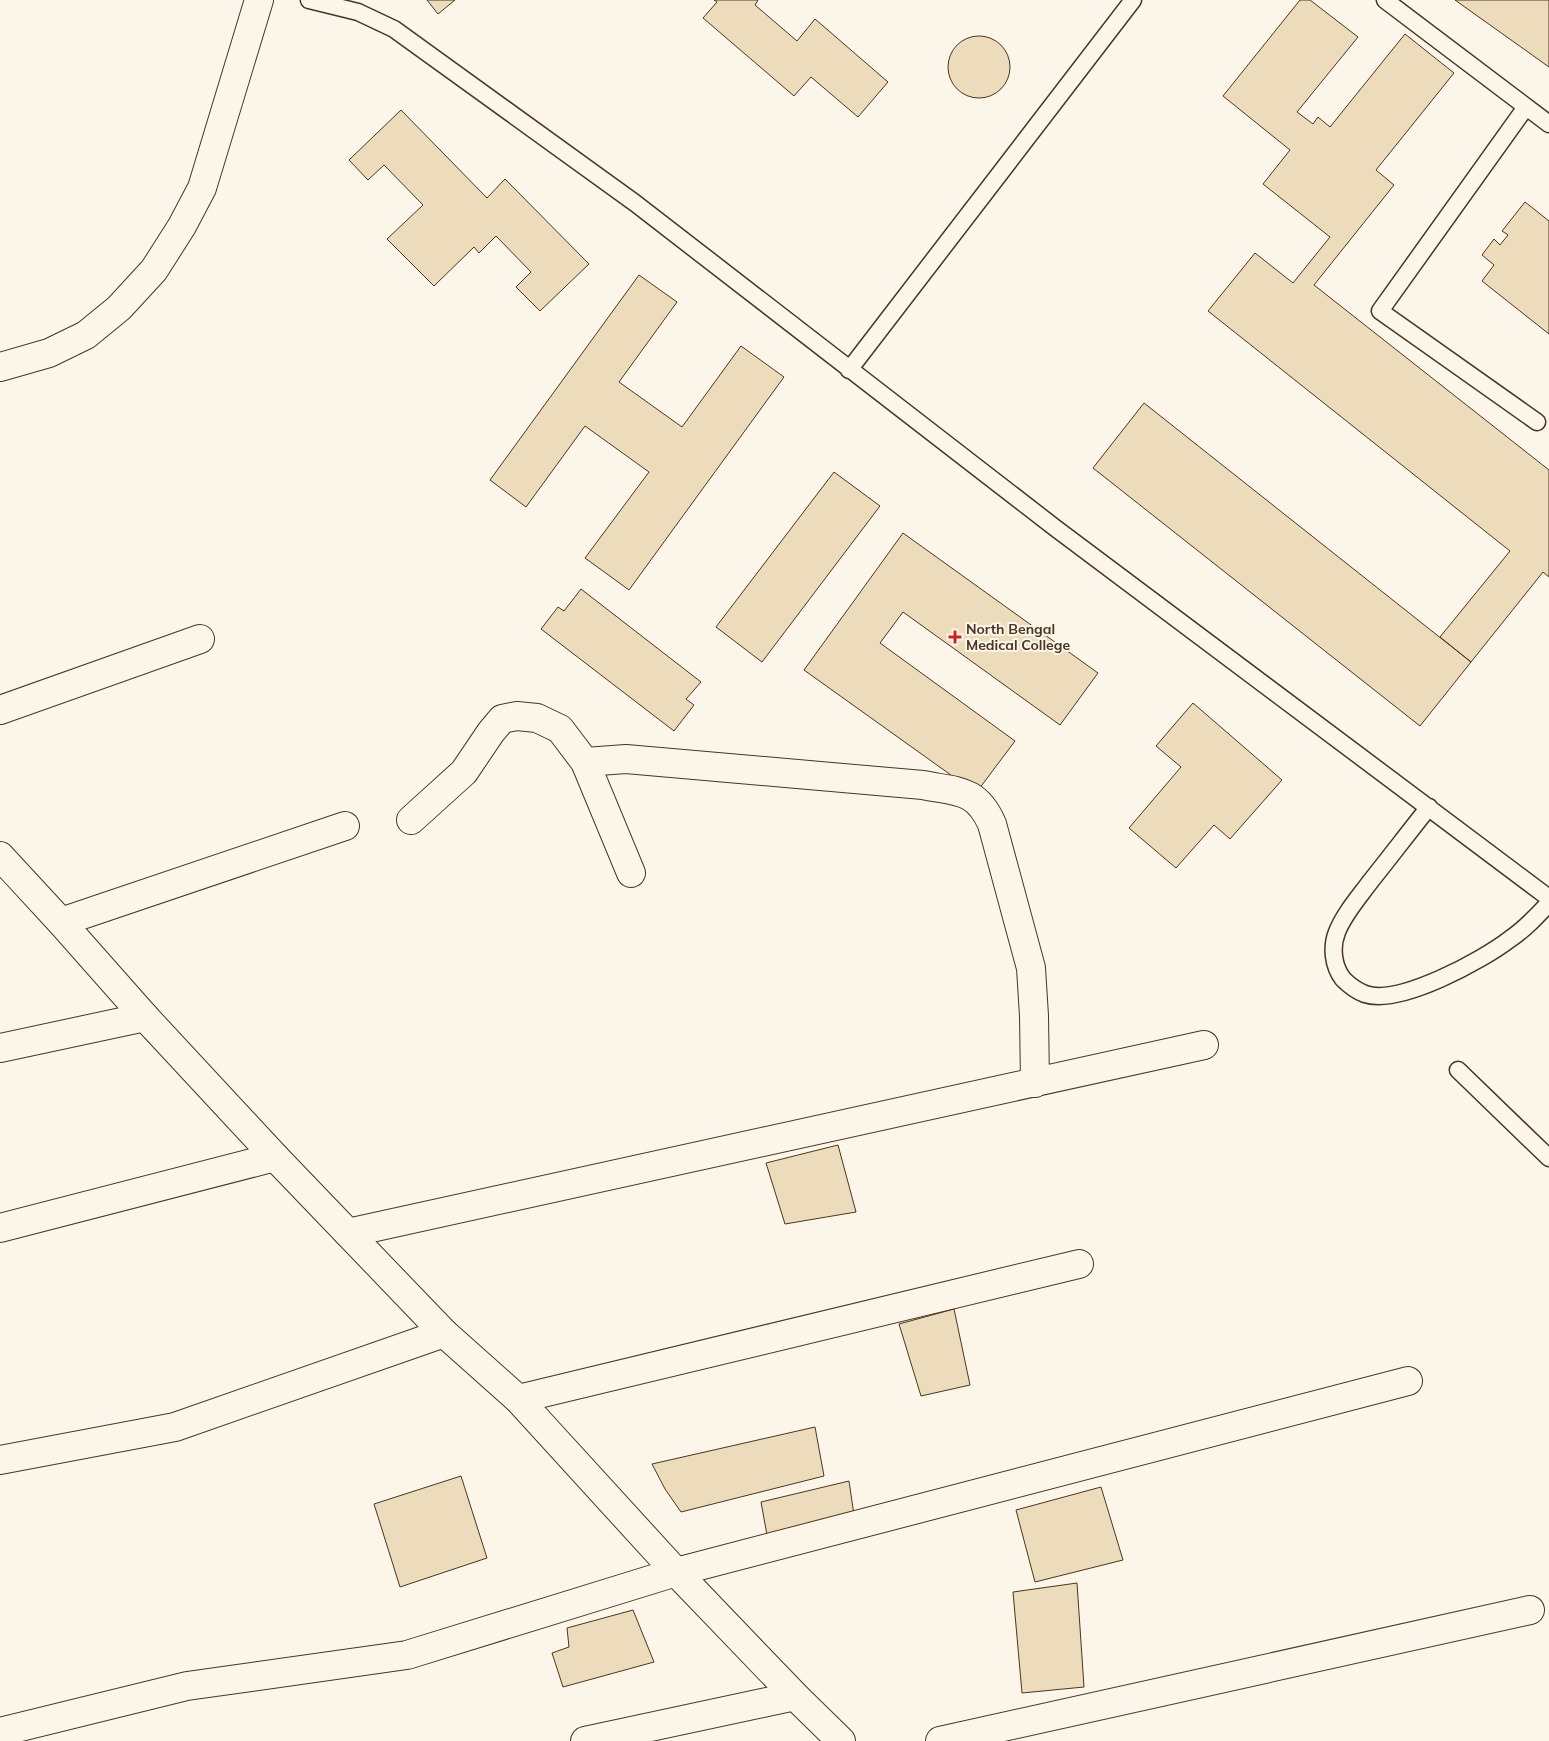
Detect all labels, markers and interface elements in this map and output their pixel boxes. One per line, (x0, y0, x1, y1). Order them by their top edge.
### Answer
place label: North Bengal Medical College (966, 620, 1070, 654)
marker: North Bengal Medical College (948, 630, 962, 644)

